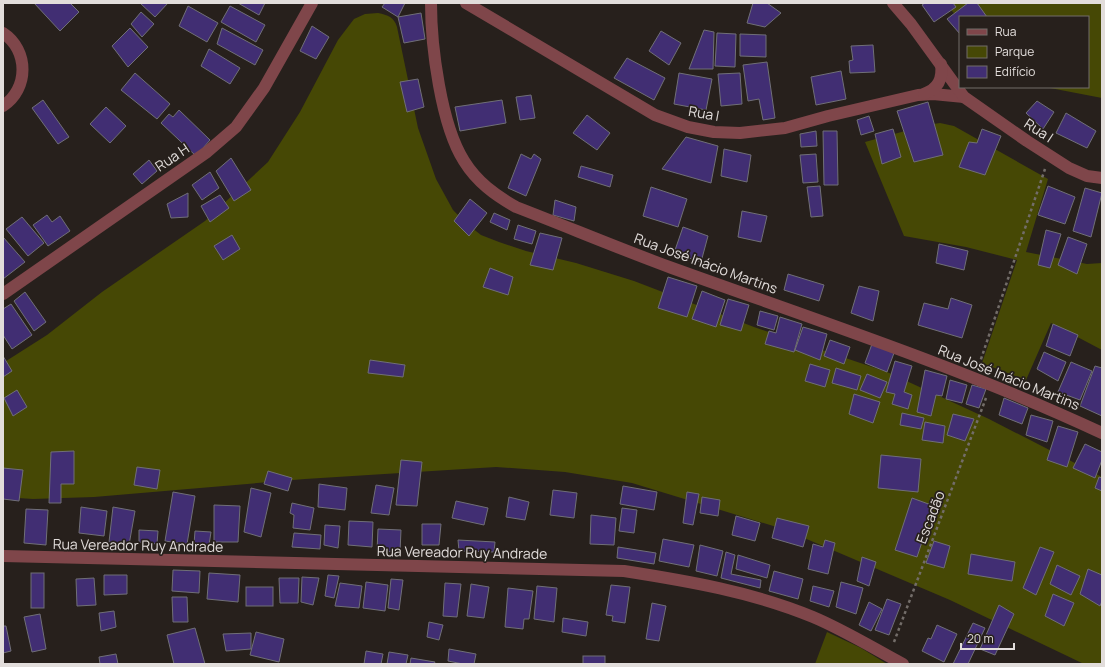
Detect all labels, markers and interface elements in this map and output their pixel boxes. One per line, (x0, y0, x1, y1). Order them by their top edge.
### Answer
legend (959, 16, 1089, 88)
text: Rua (995, 23, 1016, 40)
text: Parque (995, 43, 1034, 60)
text: Edifício (995, 63, 1035, 80)
street label: Rua I (687, 101, 721, 125)
street label: Rua I (1021, 114, 1057, 146)
street label: Rua H (151, 139, 193, 175)
street label: Rua José Inácio Martins (632, 228, 780, 298)
street label: Rua José Inácio Martins (935, 340, 1083, 414)
street label: Escadão (911, 488, 949, 546)
street label: Rua Vereador Ruy Andrade (53, 534, 223, 556)
street label: Rua Vereador Ruy Andrade (377, 541, 547, 563)
scale bar (961, 625, 1014, 651)
text: 20 m (967, 630, 994, 647)

